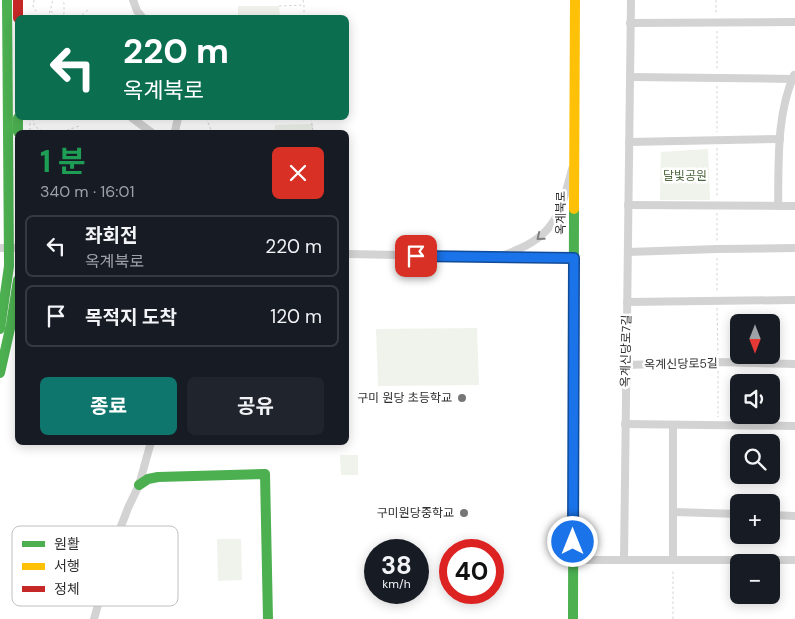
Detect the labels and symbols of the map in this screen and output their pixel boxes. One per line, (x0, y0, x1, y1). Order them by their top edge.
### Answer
park label: 달빛공원 (663, 168, 707, 184)
street label: 옥계북로 (553, 191, 569, 235)
one-way arrow (537, 231, 546, 239)
pin (395, 235, 437, 277)
north arrow (730, 314, 780, 364)
street label: 옥계신당로7길 (617, 315, 635, 387)
street label: 옥계신당로5길 (644, 355, 718, 373)
place label: 구미 원당 초등학교 (357, 390, 452, 406)
marker: 구미 원당 초등학교 (456, 392, 468, 404)
place label: 구미원당중학교 (377, 505, 454, 521)
marker: 구미원당중학교 (458, 507, 470, 519)
position arrow (546, 515, 598, 567)
legend (12, 526, 178, 606)
text: 원활 (54, 535, 80, 553)
speed limit sign: 40 (439, 539, 504, 604)
text: 서행 (54, 557, 80, 575)
text: 정체 (54, 580, 80, 598)

